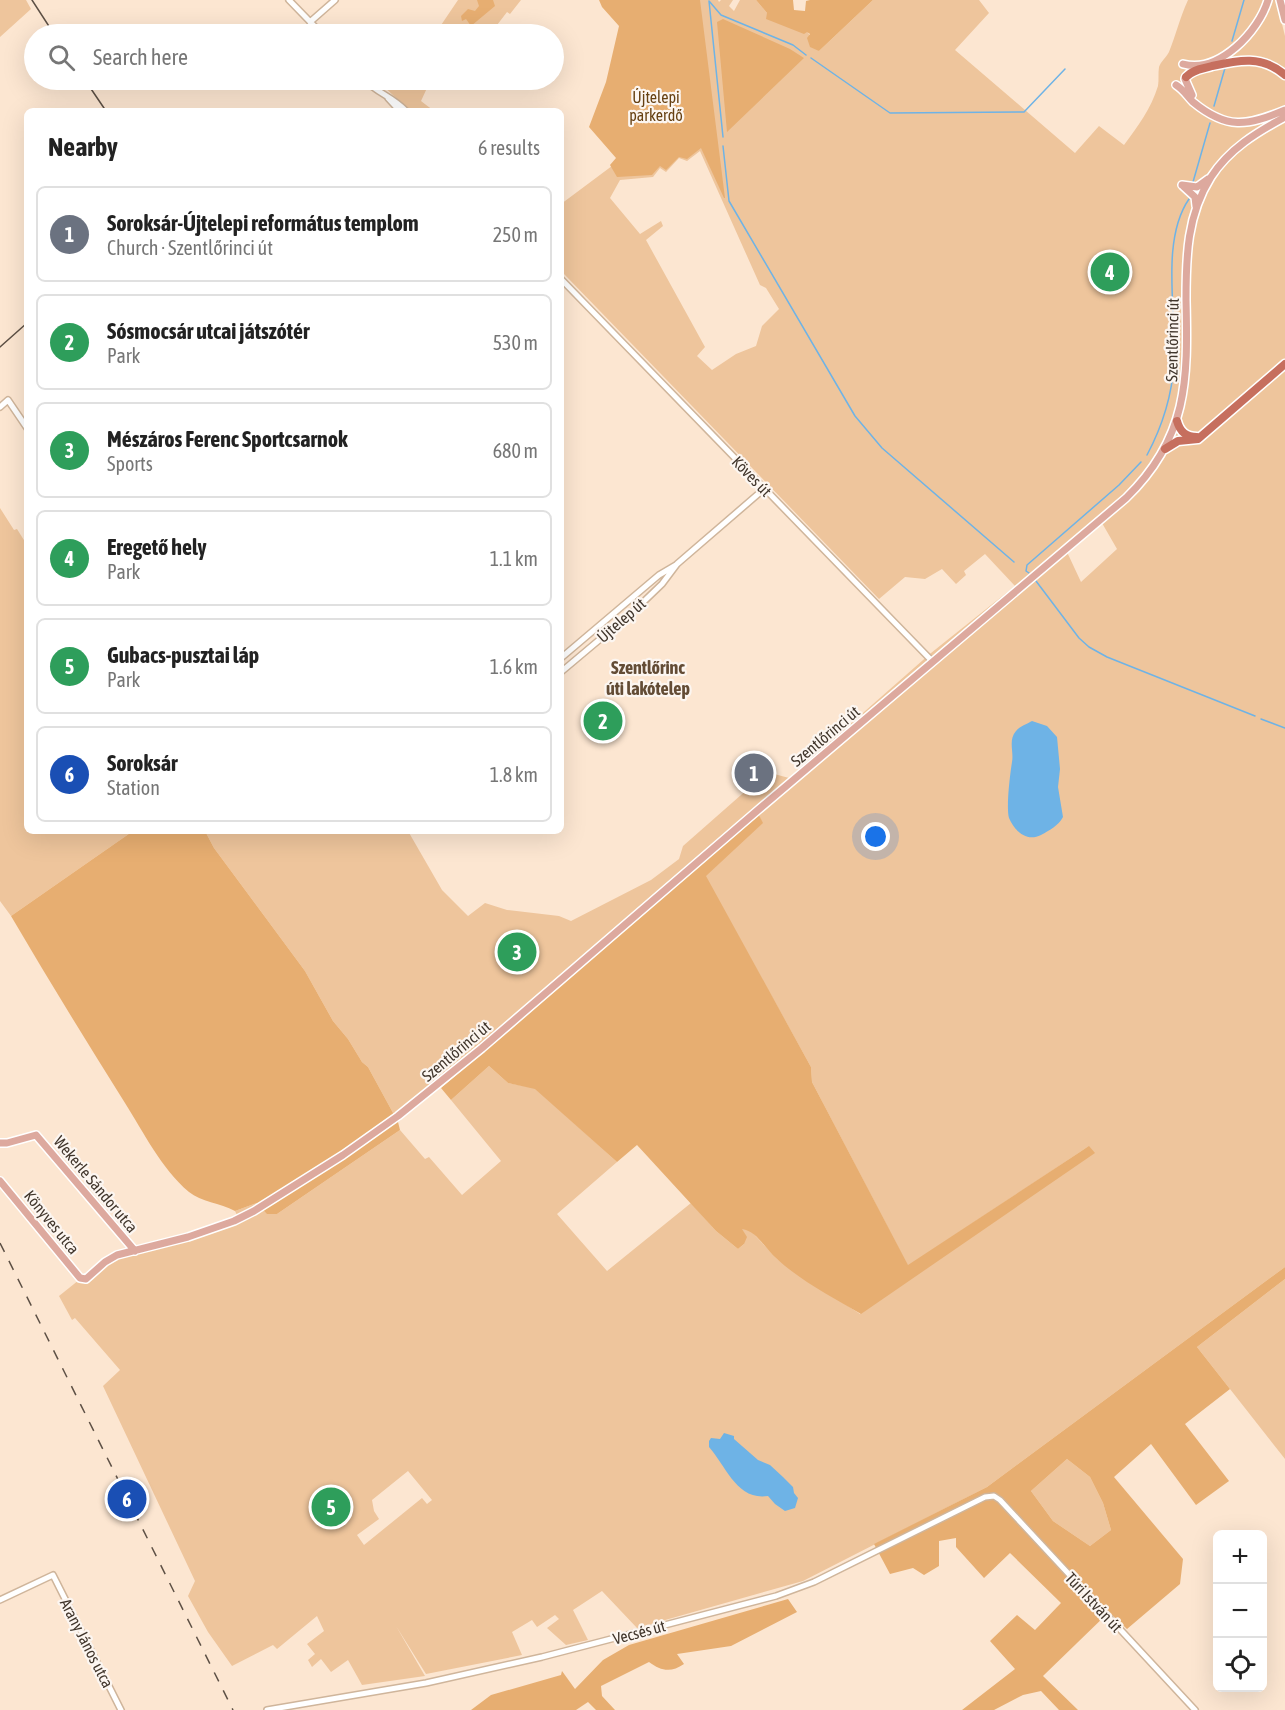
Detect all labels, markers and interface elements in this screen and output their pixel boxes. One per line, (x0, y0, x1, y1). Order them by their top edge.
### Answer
search box (24, 24, 564, 90)
icon: search (45, 41, 78, 74)
text: Search here (93, 44, 188, 70)
park label: Újtelepi parkerdő (629, 88, 683, 125)
text: Nearby (48, 132, 118, 162)
text: 6 results (478, 136, 540, 159)
text: Soroksár-Újtelepi református templom (107, 210, 419, 236)
text: 1 (65, 223, 74, 246)
text: 250 m (493, 223, 538, 246)
text: Church · Szentlőrinci út (107, 236, 273, 259)
pin: 4 (1090, 250, 1130, 294)
street label: Szentlőrinci út (1162, 298, 1182, 382)
text: Sósmocsár utcai játszótér (107, 318, 309, 344)
text: 2 (65, 331, 74, 354)
text: 530 m (493, 331, 538, 354)
text: Park (107, 344, 140, 367)
text: Mészáros Ferenc Sportcsarnok (107, 426, 348, 452)
text: 3 (65, 439, 74, 462)
text: 680 m (493, 439, 538, 462)
text: Sports (107, 452, 153, 475)
street label: Köves út (729, 452, 776, 500)
text: Eregető hely (107, 534, 207, 560)
text: 4 (65, 547, 74, 570)
text: 1.1 km (490, 547, 538, 570)
text: Park (107, 560, 140, 583)
street label: Újtelep út (593, 594, 650, 647)
text: Gubacs-pusztai láp (107, 642, 259, 668)
text: 5 (65, 655, 74, 678)
text: 1.6 km (490, 655, 538, 678)
district label: Szentlőrinc úti lakótelep (606, 657, 690, 699)
text: Park (107, 668, 140, 691)
pin: 2 (584, 698, 622, 744)
street label: Szentlőrinci út (787, 702, 863, 770)
text: Soroksár (107, 750, 178, 776)
pin: 1 (734, 750, 774, 796)
text: 6 (65, 763, 74, 786)
text: 1.8 km (490, 763, 538, 786)
text: Station (107, 776, 160, 799)
your location (861, 822, 890, 851)
pin: 3 (498, 930, 536, 974)
street label: Szentlőrinci út (418, 1017, 494, 1085)
street label: Wekerle Sándor utca (51, 1132, 141, 1236)
street label: Könyves utca (20, 1187, 83, 1258)
pin: 6 (108, 1476, 146, 1522)
pin: 5 (312, 1484, 350, 1530)
map controls (1213, 1530, 1267, 1692)
button: + (1213, 1530, 1267, 1584)
street label: Túri István út (1062, 1568, 1126, 1636)
button: − (1213, 1584, 1267, 1638)
street label: Arany János utca (56, 1595, 117, 1691)
street label: Vecsés út (611, 1616, 668, 1648)
button: locate (1213, 1638, 1267, 1692)

